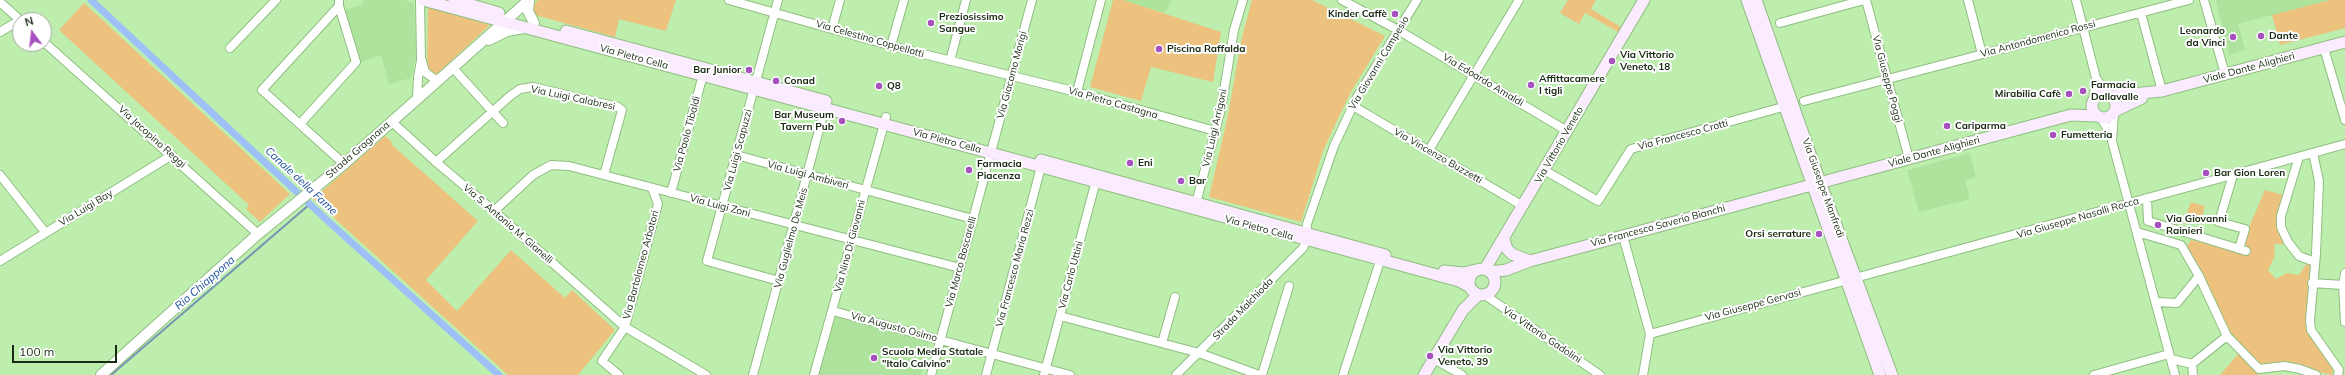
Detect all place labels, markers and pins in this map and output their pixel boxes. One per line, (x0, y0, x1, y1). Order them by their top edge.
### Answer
place label: Kinder Caffè (1328, 8, 1387, 20)
marker: Kinder Caffè (1390, 9, 1400, 19)
place label: Preziosissimo Sangue (939, 11, 1004, 34)
marker: Preziosissimo Sangue (926, 18, 936, 28)
place label: Leonardo da Vinci (2180, 25, 2225, 48)
place label: Dante (2269, 30, 2298, 42)
marker: Dante (2256, 31, 2266, 41)
marker: Leonardo da Vinci (2228, 32, 2238, 42)
place label: Piscina Raffalda (1167, 43, 1245, 55)
marker: Piscina Raffalda (1154, 44, 1164, 54)
place label: Via Vittorio Veneto, 18 (1620, 49, 1674, 72)
marker: Via Vittorio Veneto, 18 (1607, 56, 1617, 66)
place label: Bar Junior (693, 64, 741, 76)
marker: Bar Junior (744, 65, 754, 75)
place label: Affittacamere I tigli (1539, 73, 1605, 96)
place label: Conad (784, 75, 815, 87)
marker: Conad (771, 76, 781, 86)
place label: Farmacia Dallavalle (2091, 79, 2138, 102)
place label: Q8 (887, 80, 901, 92)
marker: Affittacamere I tigli (1526, 80, 1536, 90)
marker: Q8 (874, 81, 884, 91)
marker: Farmacia Dallavalle (2078, 86, 2088, 96)
place label: Mirabilia Cafè (1995, 88, 2061, 100)
marker: Mirabilia Cafè (2064, 89, 2074, 99)
place label: Bar Museum Tavern Pub (774, 109, 834, 132)
marker: Bar Museum Tavern Pub (837, 116, 847, 126)
place label: Cariparma (1955, 120, 2006, 132)
marker: Cariparma (1942, 121, 1952, 131)
place label: Fumetteria (2061, 129, 2112, 141)
marker: Fumetteria (2048, 130, 2058, 140)
place label: Eni (1138, 157, 1153, 169)
place label: Farmacia Piacenza (977, 158, 1022, 182)
marker: Eni (1125, 158, 1135, 168)
marker: Farmacia Piacenza (964, 165, 974, 175)
place label: Bar Gion Loren (2214, 167, 2285, 179)
marker: Bar Gion Loren (2201, 168, 2211, 178)
place label: Bar (1189, 175, 1206, 187)
marker: Bar (1176, 176, 1186, 186)
place label: Via Giovanni Rainieri (2166, 213, 2227, 236)
marker: Via Giovanni Rainieri (2153, 220, 2163, 230)
place label: Orsi serrature (1745, 228, 1811, 240)
marker: Orsi serrature (1814, 229, 1824, 239)
place label: Via Vittorio Veneto, 39 (1438, 344, 1492, 368)
place label: Scuola Media Statale "Italo Calvino" (882, 346, 983, 370)
marker: Via Vittorio Veneto, 39 (1425, 351, 1435, 361)
marker: Scuola Media Statale "Italo Calvino" (869, 353, 879, 363)

